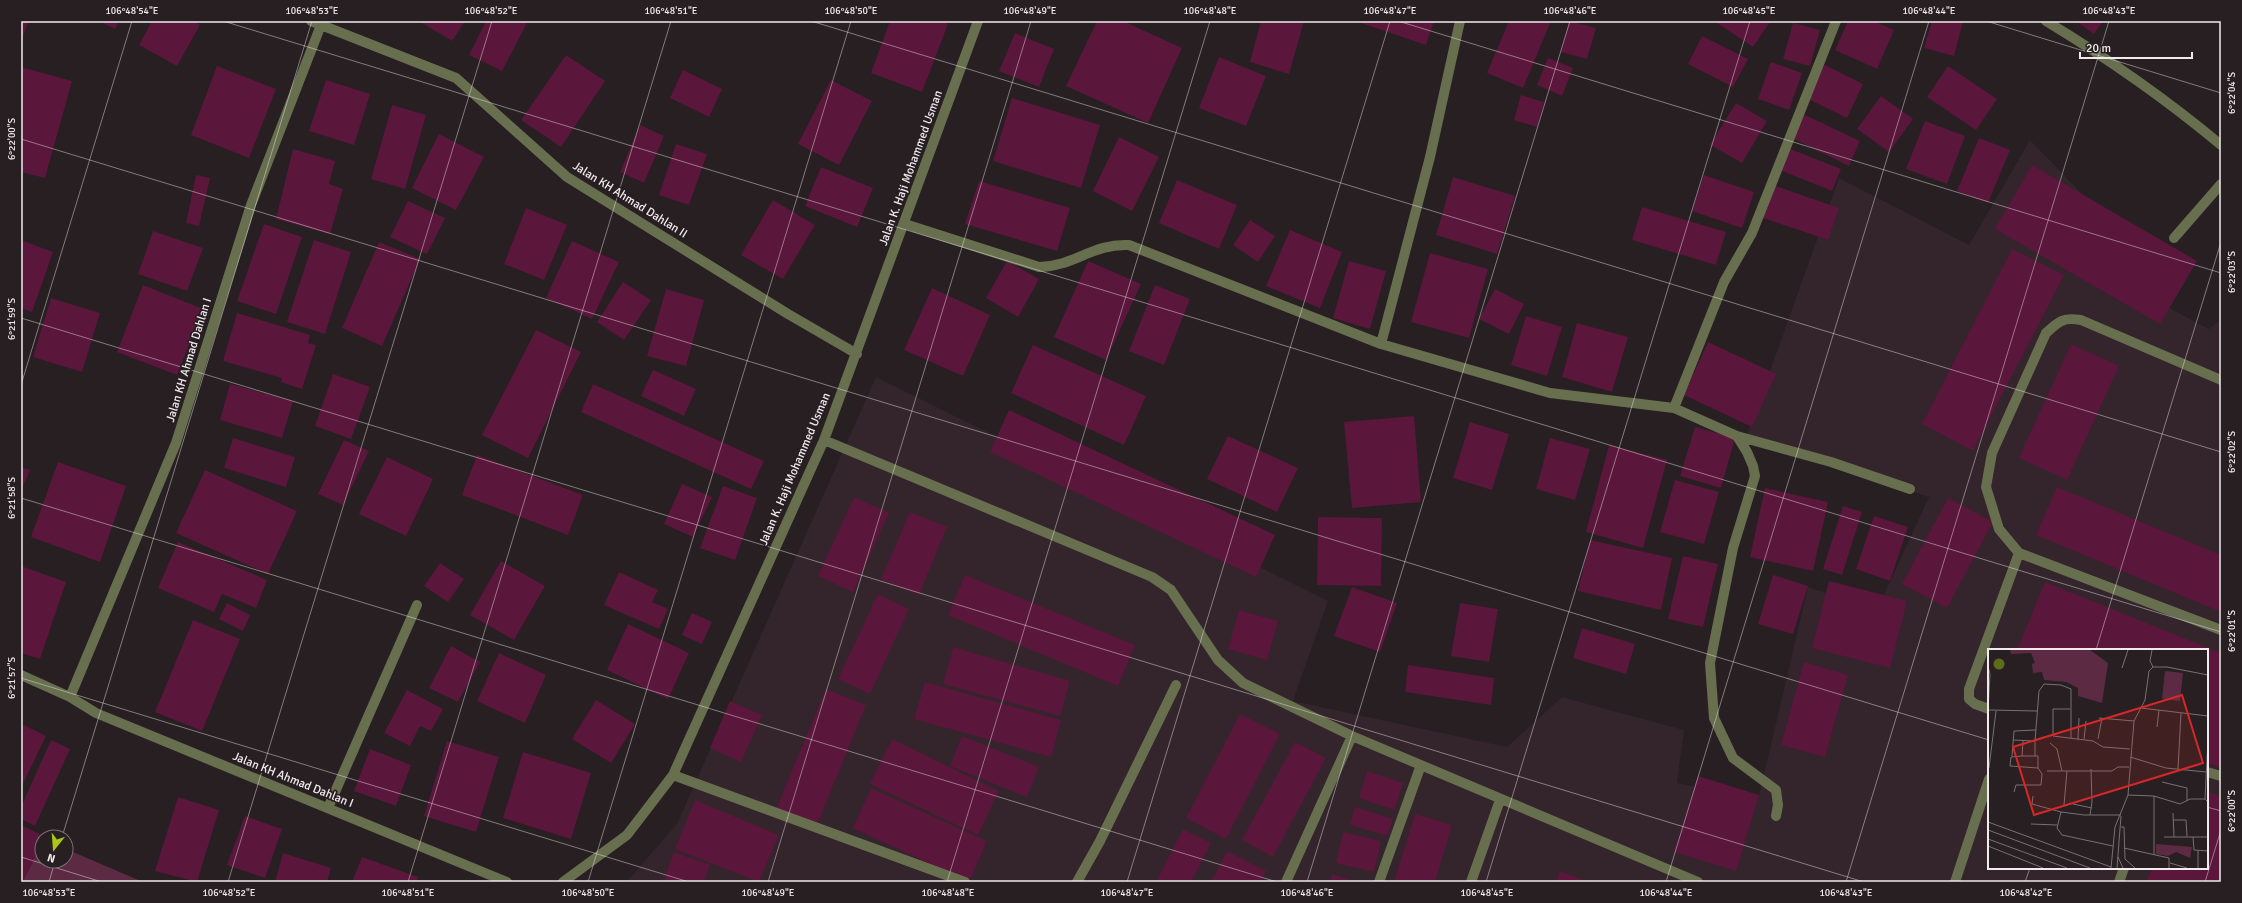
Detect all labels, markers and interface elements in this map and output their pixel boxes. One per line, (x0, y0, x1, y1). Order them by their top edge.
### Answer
text: 106°48'54"E (105, 5, 159, 17)
text: 106°48'53"E (285, 5, 339, 17)
text: 106°48'52"E (464, 5, 518, 17)
text: 106°48'51"E (644, 5, 698, 17)
text: 106°48'50"E (824, 5, 878, 17)
text: 106°48'49"E (1003, 5, 1057, 17)
text: 106°48'48"E (1183, 5, 1237, 17)
text: 106°48'47"E (1363, 5, 1417, 17)
text: 106°48'46"E (1543, 5, 1597, 17)
text: 106°48'45"E (1722, 5, 1776, 17)
text: 106°48'44"E (1902, 5, 1956, 17)
text: 106°48'43"E (2082, 5, 2136, 17)
scale bar (2080, 34, 2192, 60)
text: 20 m (2086, 41, 2111, 56)
text: 6°22'04"S (2226, 71, 2238, 114)
street label: Jalan K. Haji Mohammed Usman (876, 88, 946, 248)
text: 6°22'00"S (6, 117, 18, 160)
street label: Jalan KH Ahmad Dahlan II (570, 159, 690, 241)
text: 6°22'03"S (2226, 250, 2238, 293)
street label: Jalan KH Ahmad Dahlan I (163, 296, 215, 424)
text: 6°21'59"S (6, 297, 18, 340)
street label: Jalan K. Haji Mohammed Usman (756, 391, 834, 547)
text: 6°22'02"S (2226, 430, 2238, 473)
text: 6°21'58"S (6, 476, 18, 519)
text: 6°22'01"S (2226, 609, 2238, 652)
inset map (1988, 649, 2208, 869)
text: 6°21'57"S (6, 656, 18, 699)
street label: Jalan KH Ahmad Dahlan I (230, 749, 356, 811)
text: 6°22'00"S (2226, 789, 2238, 832)
north arrow (34, 829, 74, 869)
text: N (46, 851, 57, 865)
text: 106°48'53"E (22, 887, 76, 899)
text: 106°48'52"E (202, 887, 256, 899)
text: 106°48'51"E (381, 887, 435, 899)
text: 106°48'50"E (561, 887, 615, 899)
text: 106°48'49"E (741, 887, 795, 899)
text: 106°48'48"E (921, 887, 975, 899)
text: 106°48'47"E (1100, 887, 1154, 899)
text: 106°48'46"E (1280, 887, 1334, 899)
text: 106°48'45"E (1460, 887, 1514, 899)
text: 106°48'44"E (1639, 887, 1693, 899)
text: 106°48'43"E (1819, 887, 1873, 899)
text: 106°48'42"E (1999, 887, 2053, 899)

